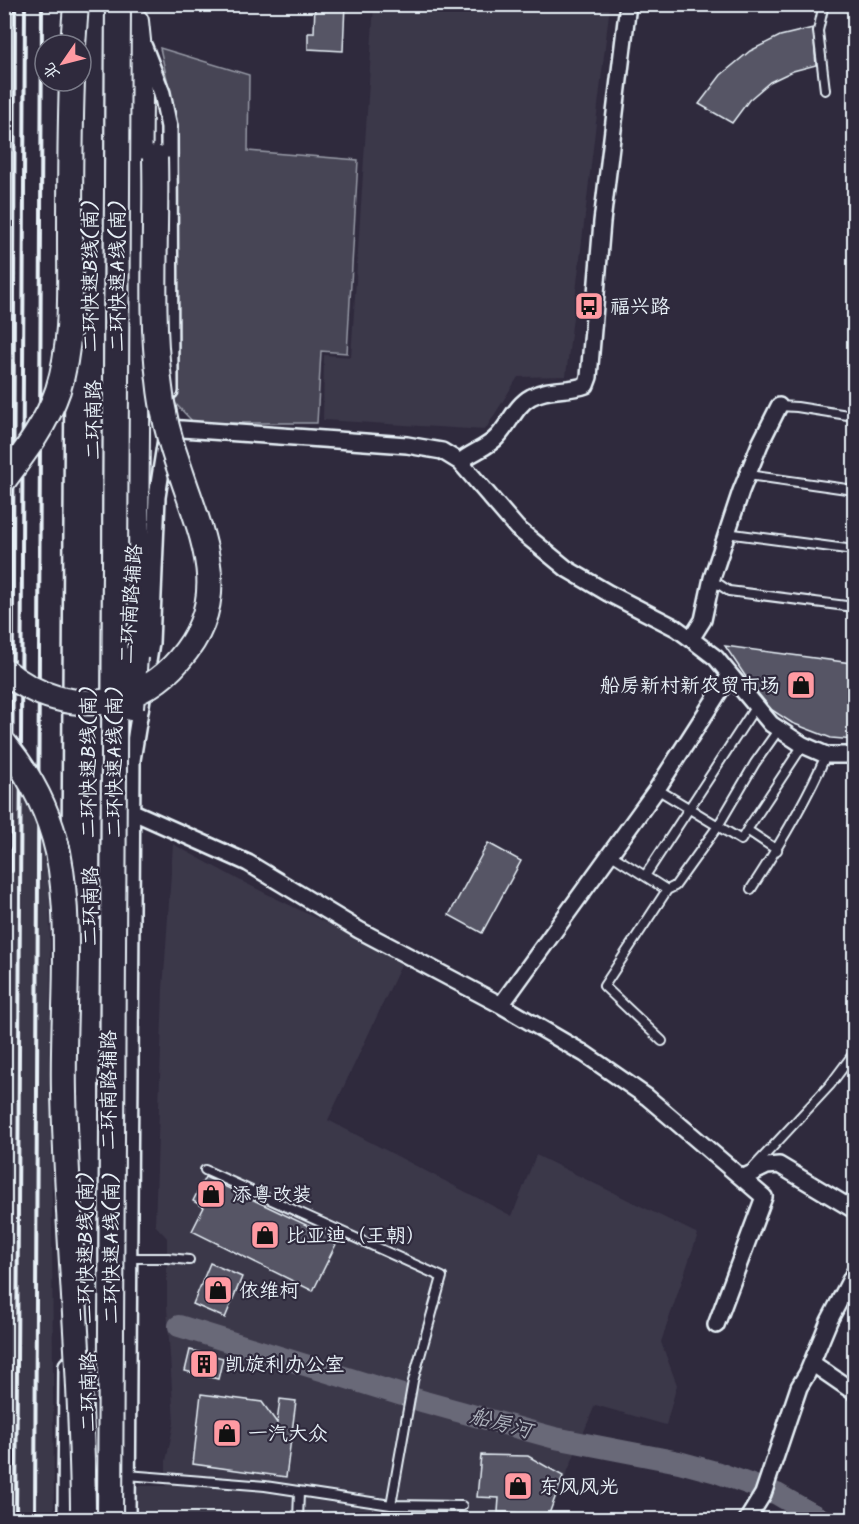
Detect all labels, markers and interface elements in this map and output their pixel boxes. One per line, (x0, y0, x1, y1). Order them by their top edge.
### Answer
north arrow (33, 33, 93, 93)
text: 北 (37, 57, 67, 84)
street label: 二环快速B线(南) (76, 200, 108, 352)
street label: 二环快速A线(南) (103, 200, 135, 352)
bus stop icon: 福兴路 (573, 290, 605, 322)
place label: 福兴路 (610, 292, 671, 324)
street label: 二环南路 (79, 379, 111, 460)
street label: 二环南路辅路 (112, 542, 152, 665)
shop icon: 船房新村新农贸市场 (785, 669, 817, 701)
place label: 船房新村新农贸市场 (600, 671, 780, 703)
street label: 二环快速B线(南) (74, 686, 106, 838)
street label: 二环快速A线(南) (100, 686, 132, 838)
street label: 二环南路 (76, 865, 108, 946)
street label: 二环南路辅路 (94, 1029, 126, 1150)
street label: 二环快速B线(南) (71, 1172, 103, 1324)
street label: 二环快速A线(南) (97, 1172, 129, 1324)
shop icon: 添粤改装 (195, 1178, 227, 1210)
place label: 添粤改装 (232, 1180, 312, 1212)
shop icon: 比亚迪（王朝） (249, 1219, 281, 1251)
place label: 比亚迪（王朝） (286, 1221, 426, 1253)
shop icon: 依维柯 (202, 1274, 234, 1306)
place label: 依维柯 (239, 1276, 299, 1308)
building icon: 凯旋利办公室 (188, 1348, 220, 1380)
place label: 凯旋利办公室 (225, 1350, 345, 1382)
street label: 二环南路 (74, 1351, 106, 1432)
water label: 船房河 (466, 1400, 538, 1449)
shop icon: 一汽大众 (211, 1417, 243, 1449)
place label: 一汽大众 (248, 1419, 328, 1451)
shop icon: 东风风光 (502, 1470, 534, 1502)
place label: 东风风光 (539, 1472, 619, 1504)

